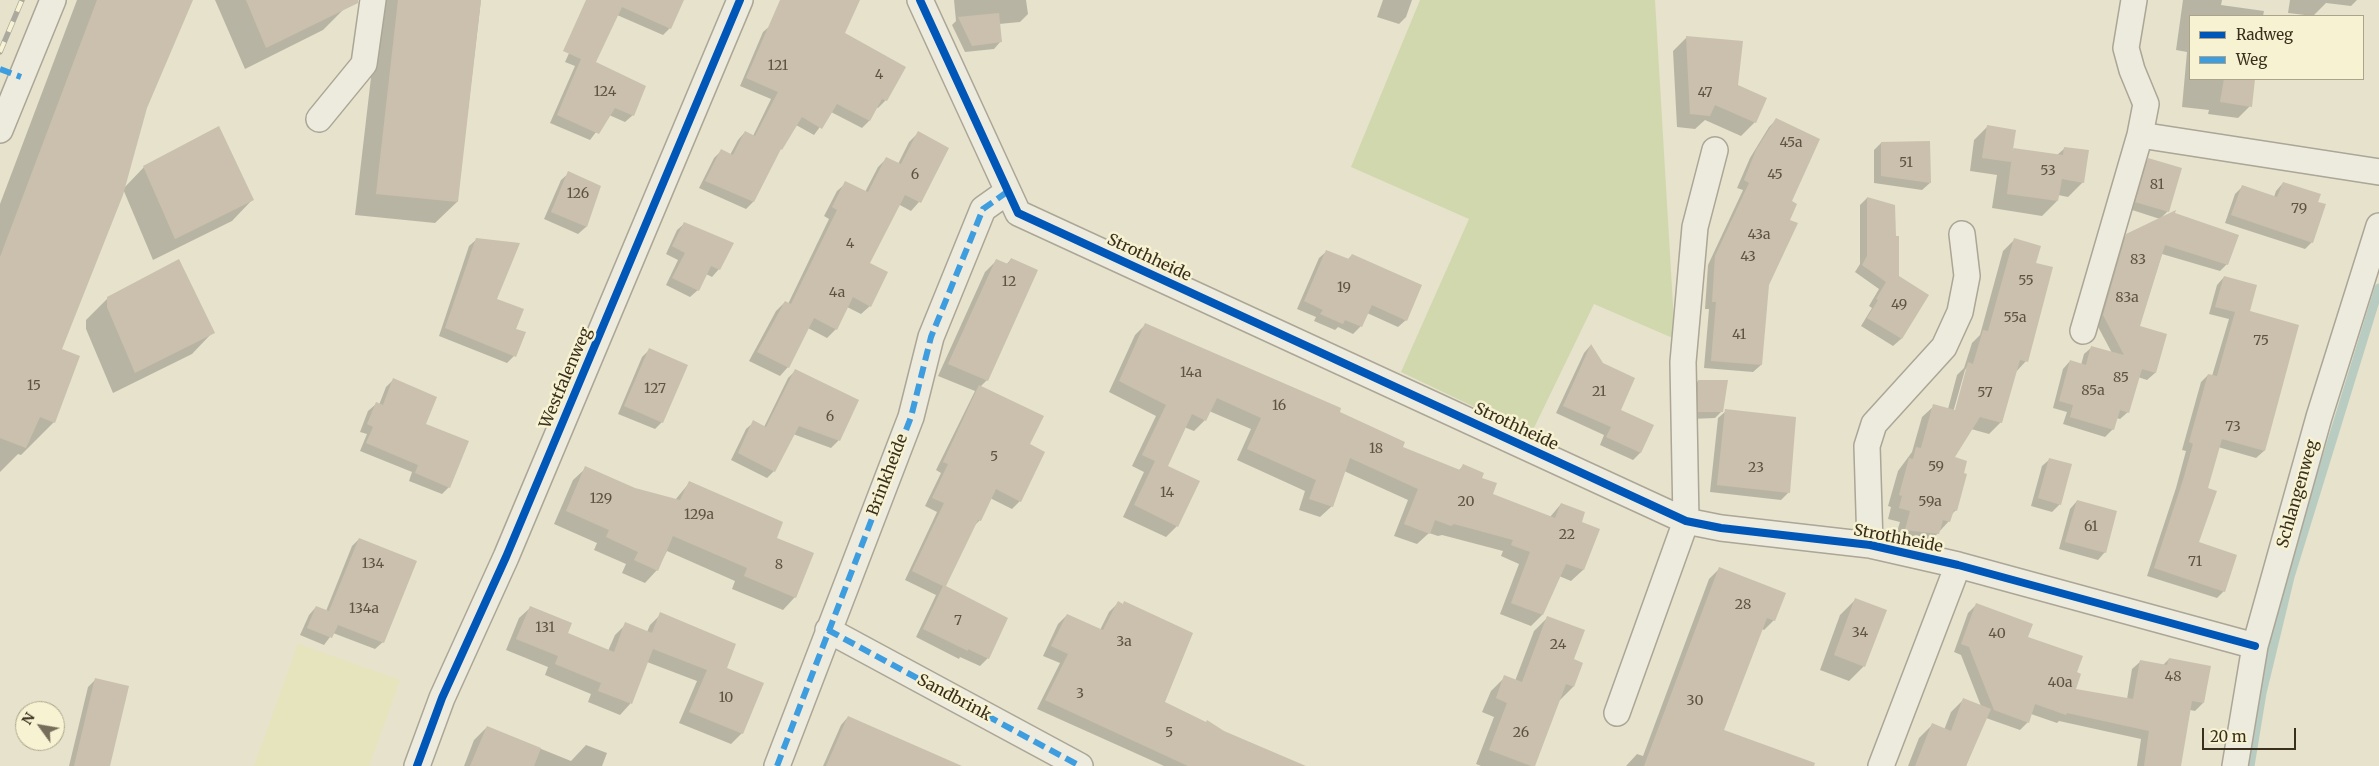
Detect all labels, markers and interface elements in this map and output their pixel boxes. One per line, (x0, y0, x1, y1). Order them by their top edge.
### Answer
legend (2189, 15, 2364, 80)
text: Radweg (2236, 25, 2293, 44)
text: Weg (2236, 50, 2267, 69)
house number: 121 (768, 58, 788, 74)
house number: 4 (875, 67, 883, 83)
house number: 124 (594, 84, 616, 100)
house number: 47 (1697, 85, 1713, 101)
house number: 45a (1779, 135, 1803, 151)
house number: 51 (1899, 155, 1913, 171)
house number: 53 (2040, 163, 2056, 179)
house number: 6 (911, 167, 919, 183)
house number: 45 (1767, 167, 1783, 183)
house number: 81 (2150, 177, 2164, 193)
house number: 126 (567, 186, 589, 202)
house number: 79 (2291, 201, 2307, 217)
house number: 43a (1748, 227, 1770, 243)
street label: Strothheide (1104, 230, 1194, 286)
house number: 4 (846, 236, 854, 252)
house number: 43 (1740, 249, 1756, 265)
house number: 83 (2130, 252, 2146, 268)
house number: 55 (2018, 273, 2034, 289)
house number: 12 (1002, 274, 1016, 290)
house number: 19 (1337, 280, 1351, 296)
house number: 4a (829, 285, 845, 301)
house number: 83a (2115, 290, 2139, 306)
house number: 49 (1891, 297, 1907, 313)
house number: 55a (2003, 310, 2027, 326)
street label: Westfalenweg (536, 325, 596, 431)
house number: 41 (1732, 327, 1746, 343)
house number: 75 (2253, 333, 2269, 349)
house number: 14a (1180, 365, 1202, 381)
house number: 85 (2113, 370, 2129, 386)
house number: 15 (27, 378, 41, 394)
house number: 127 (644, 381, 666, 397)
house number: 85a (2081, 383, 2105, 399)
house number: 21 (1592, 384, 1606, 400)
house number: 57 (1977, 385, 1993, 401)
house number: 16 (1272, 398, 1286, 414)
street label: Strothheide (1471, 399, 1561, 455)
house number: 6 (826, 409, 834, 425)
house number: 73 (2225, 419, 2241, 435)
street label: Brinkheide (864, 432, 912, 518)
street label: Schlangenweg (2273, 438, 2323, 550)
house number: 18 (1369, 441, 1383, 457)
house number: 5 (990, 449, 998, 465)
house number: 59 (1928, 459, 1944, 475)
house number: 23 (1748, 460, 1764, 476)
house number: 14 (1160, 485, 1174, 501)
house number: 129 (590, 491, 612, 507)
house number: 20 (1457, 494, 1475, 510)
house number: 59a (1918, 494, 1942, 510)
house number: 129a (684, 507, 714, 523)
house number: 61 (2084, 519, 2098, 535)
street label: Strothheide (1852, 521, 1944, 557)
house number: 22 (1559, 527, 1575, 543)
house number: 71 (2188, 554, 2202, 570)
house number: 134 (362, 556, 384, 572)
house number: 8 (775, 557, 783, 573)
house number: 28 (1735, 597, 1751, 613)
house number: 134a (349, 601, 379, 617)
house number: 7 (954, 613, 962, 629)
house number: 131 (535, 620, 555, 636)
house number: 34 (1852, 625, 1868, 641)
house number: 40 (1988, 626, 2006, 642)
house number: 3a (1116, 634, 1132, 650)
house number: 24 (1550, 637, 1566, 653)
house number: 48 (2165, 669, 2181, 685)
street label: Sandbrink (914, 670, 994, 726)
house number: 40a (2048, 675, 2072, 691)
house number: 3 (1076, 686, 1084, 702)
house number: 10 (719, 690, 733, 706)
house number: 30 (1687, 693, 1703, 709)
north arrow (15, 701, 65, 751)
text: N (18, 709, 39, 728)
scale bar (2204, 718, 2298, 750)
house number: 5 (1165, 725, 1173, 741)
house number: 26 (1513, 725, 1529, 741)
text: 20 m (2210, 727, 2247, 746)

